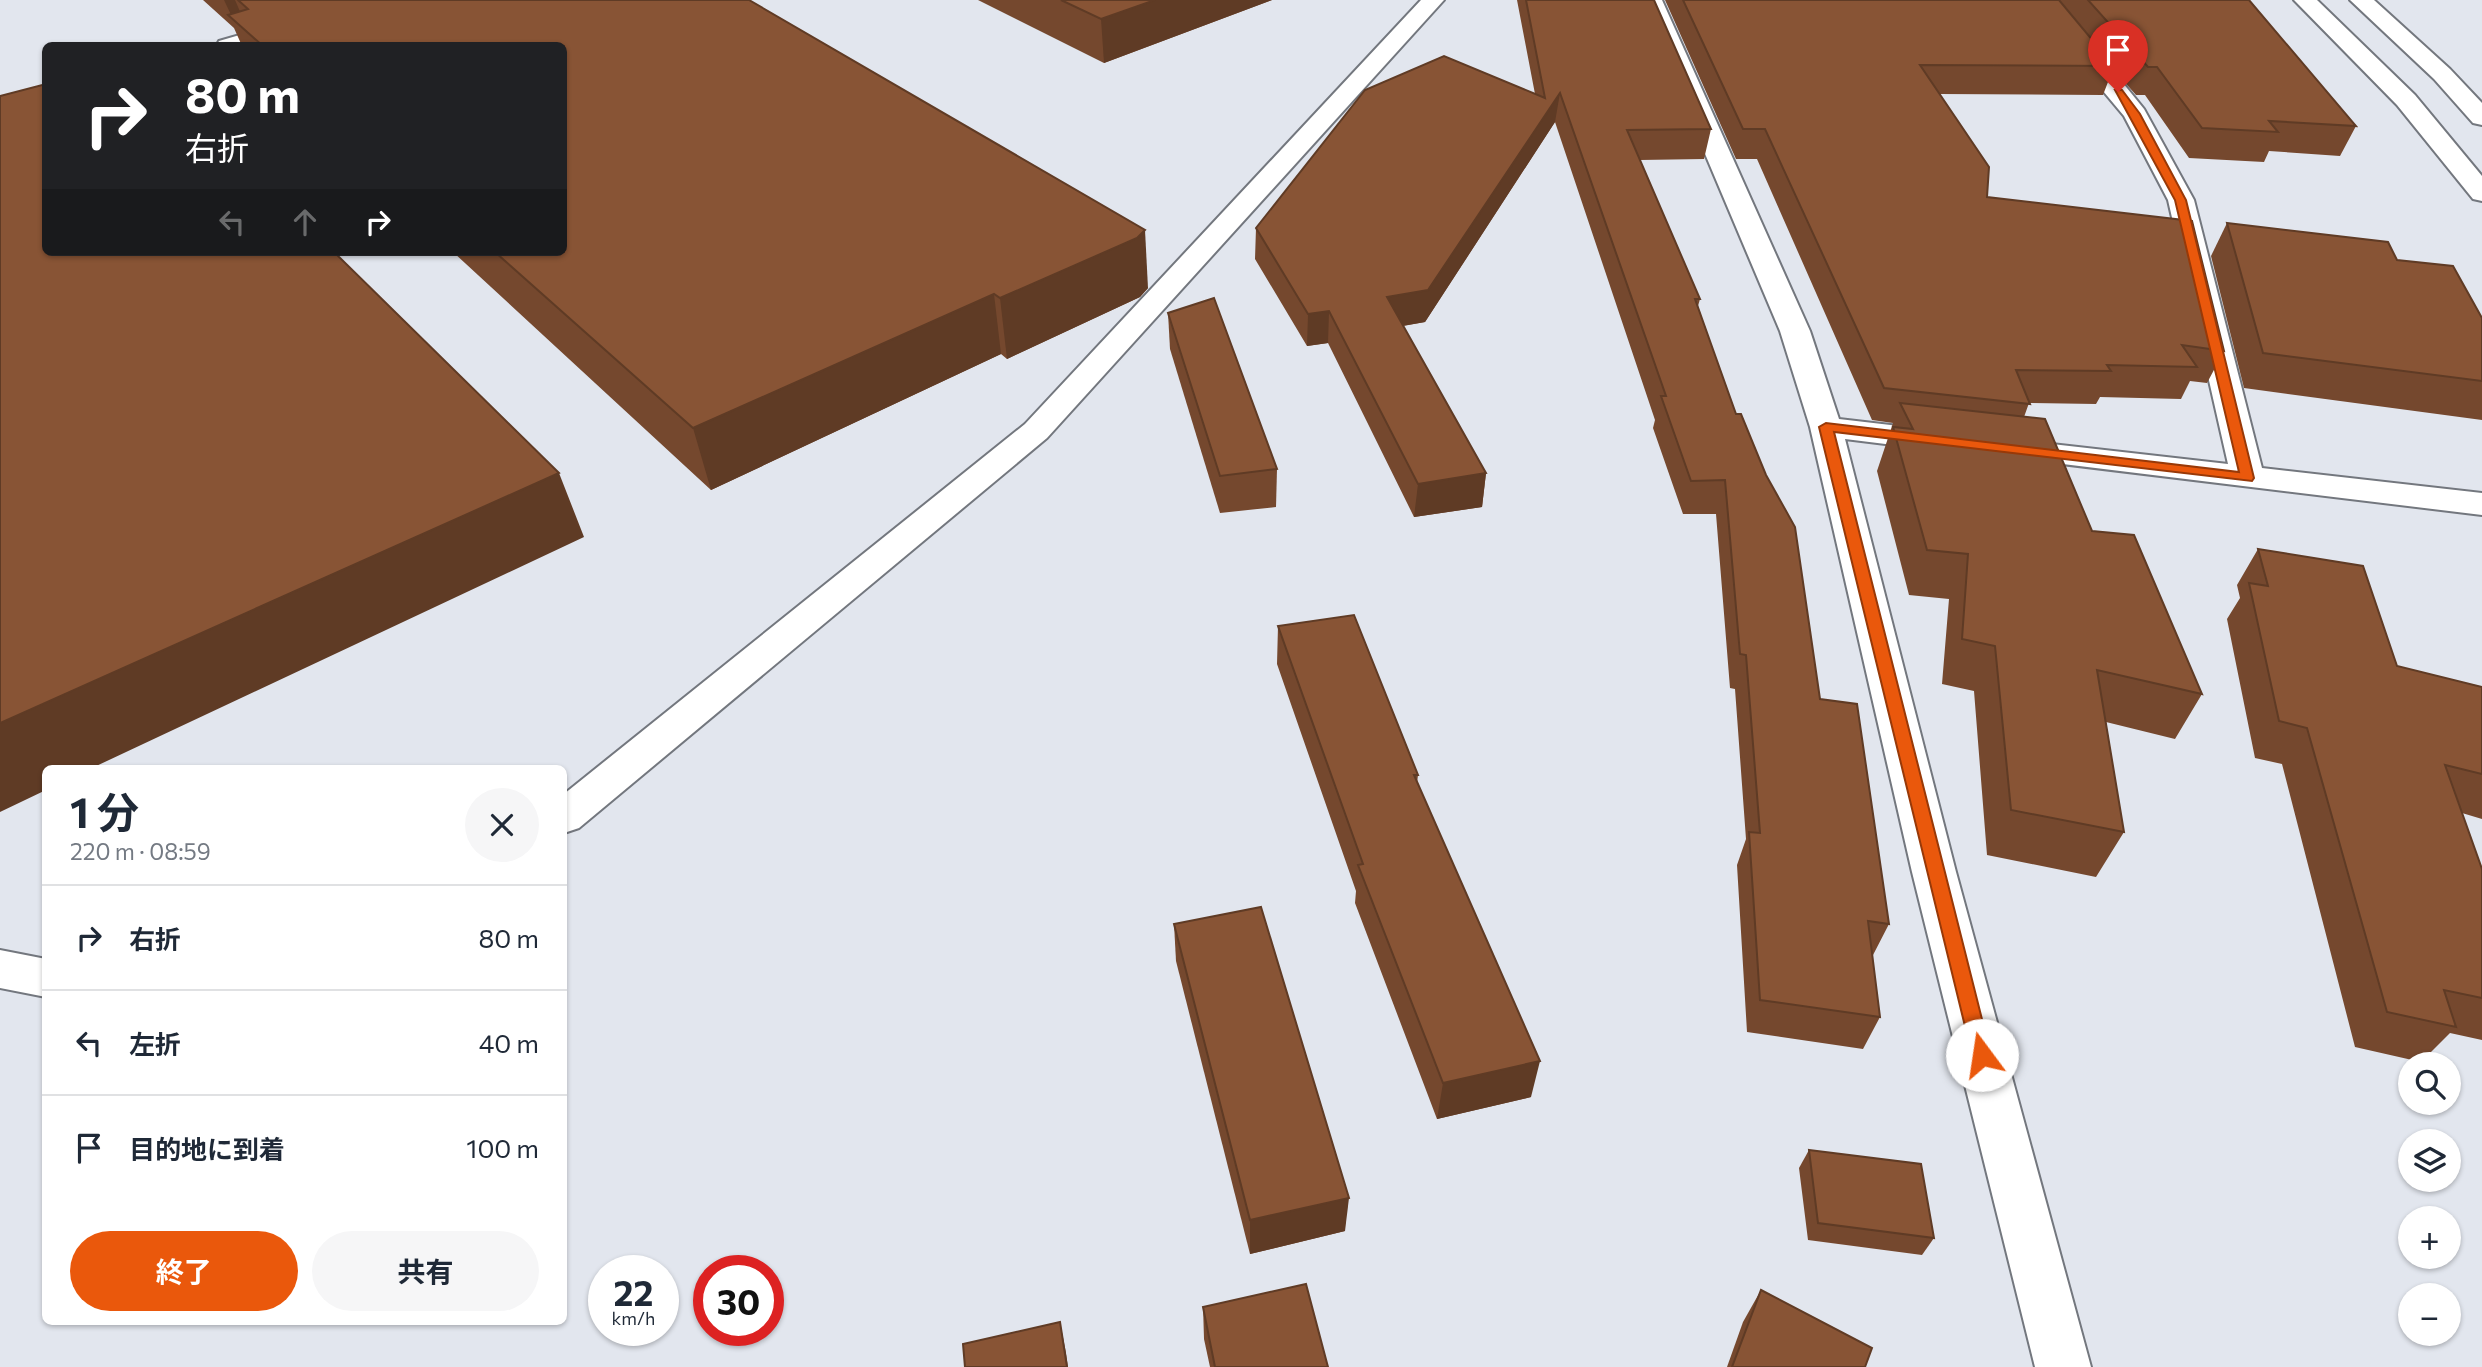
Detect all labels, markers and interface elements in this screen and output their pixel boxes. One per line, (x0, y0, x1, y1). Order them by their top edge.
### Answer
pin (2088, 20, 2148, 92)
icon: arrive (2099, 31, 2137, 69)
text: 80 m (185, 63, 300, 123)
icon: right (70, 70, 161, 161)
text: 右折 (185, 127, 249, 167)
icon: left (213, 203, 251, 241)
icon: ahead (286, 203, 324, 241)
icon: right (359, 203, 397, 241)
text: 1 分 (70, 785, 139, 837)
button: close (465, 788, 539, 862)
text: 220 m · 08:59 (70, 837, 211, 865)
icon: right (70, 919, 108, 957)
text: 80 m (479, 922, 539, 953)
text: 右折 (129, 923, 181, 954)
position arrow (1945, 1018, 2019, 1092)
icon: left (70, 1024, 108, 1062)
text: 40 m (479, 1027, 539, 1058)
text: 左折 (129, 1028, 181, 1059)
map controls (2398, 1052, 2461, 1346)
button: search (2398, 1052, 2461, 1115)
icon: arrive (70, 1129, 108, 1167)
button: layers (2398, 1129, 2461, 1192)
text: 100 m (466, 1132, 539, 1163)
text: 目的地に到着 (129, 1133, 285, 1164)
button: + (2398, 1206, 2461, 1269)
button: 終了 (70, 1231, 298, 1311)
button: 共有 (312, 1231, 539, 1311)
speed limit sign: 30 (693, 1255, 784, 1346)
text: 22 (614, 1270, 653, 1313)
button: − (2398, 1283, 2461, 1346)
text: km/h (612, 1307, 655, 1329)

